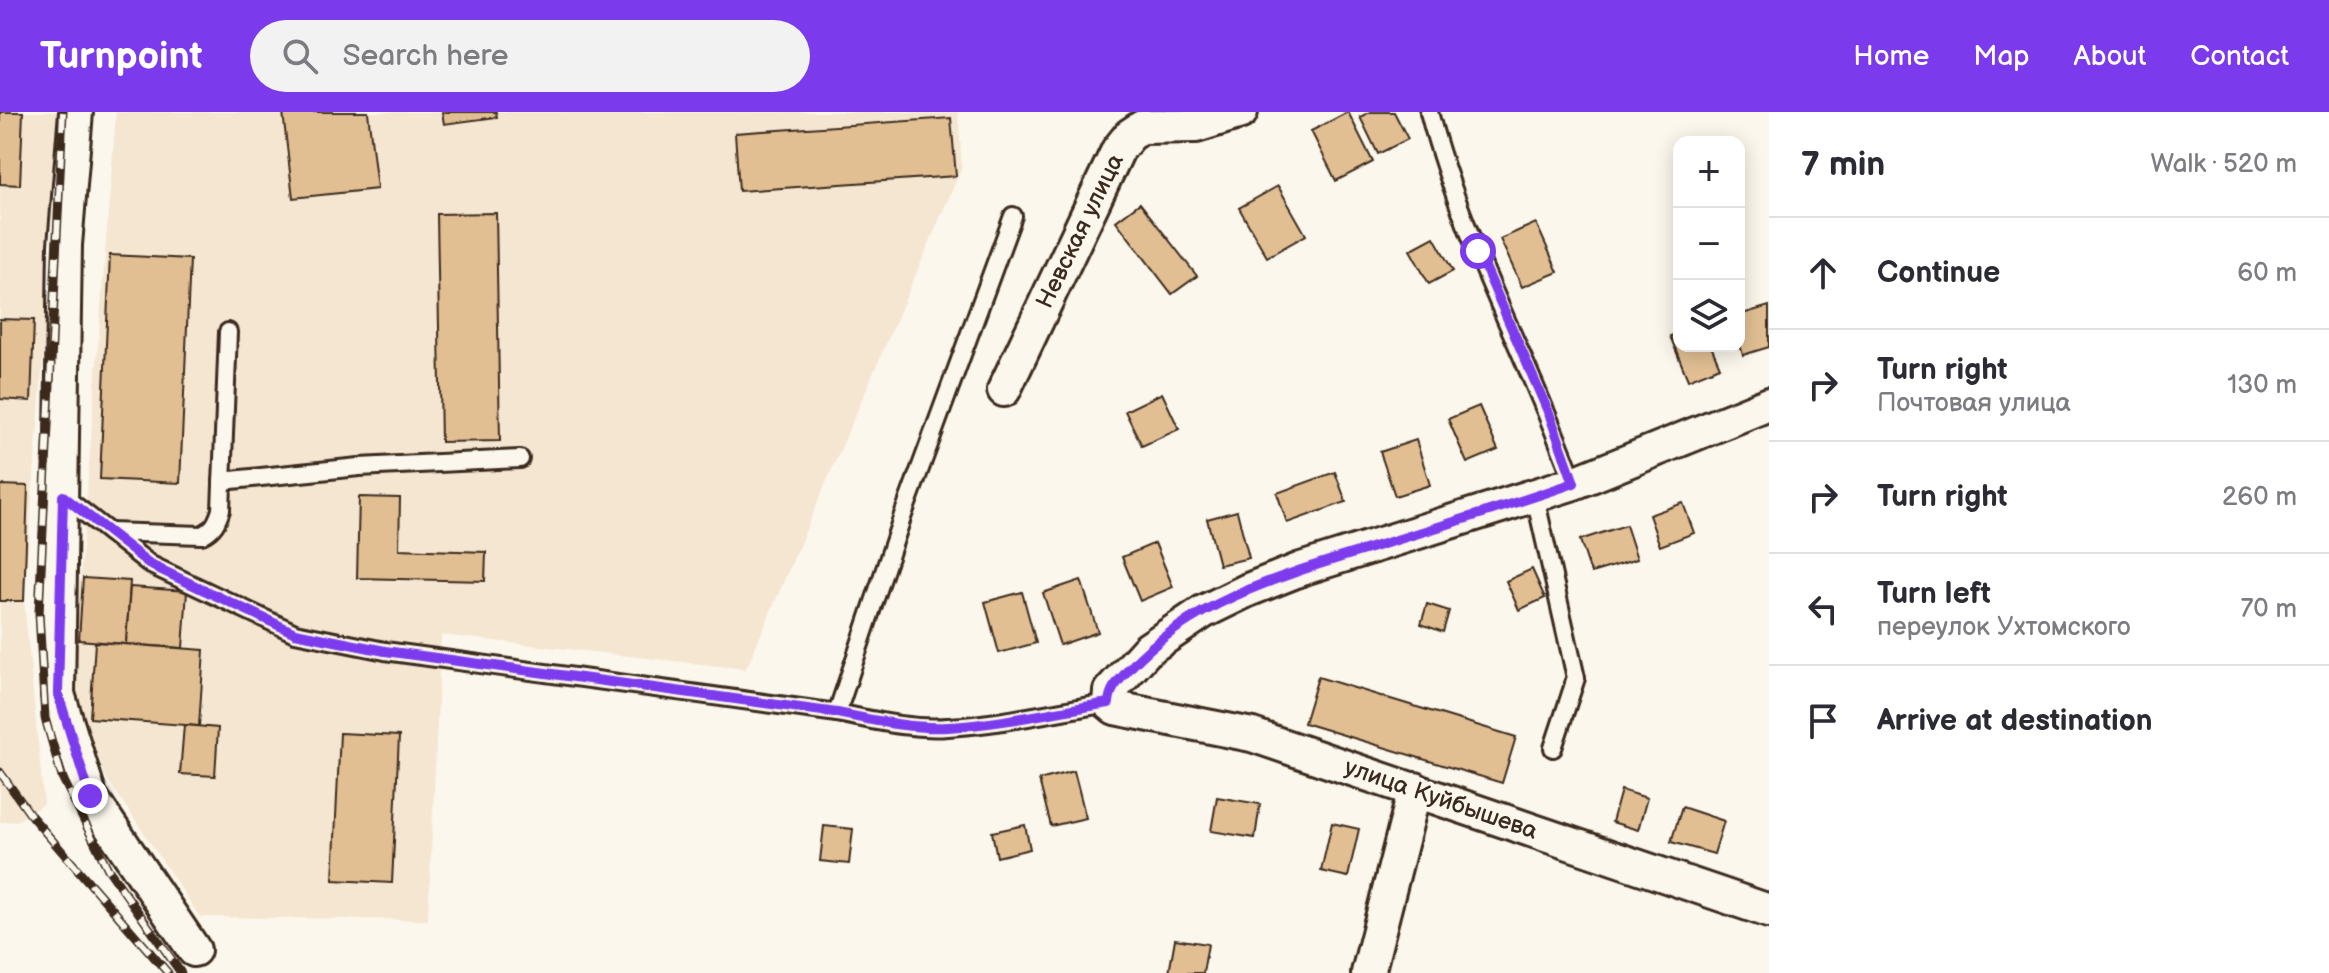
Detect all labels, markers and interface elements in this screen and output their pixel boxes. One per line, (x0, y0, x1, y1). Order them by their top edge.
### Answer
search box (250, 20, 810, 92)
text: Turnpoint (40, 34, 202, 79)
icon: search (278, 34, 322, 78)
text: Search here (342, 38, 509, 74)
text: Home (1853, 40, 1929, 73)
text: Map (1973, 40, 2030, 73)
text: About (2074, 40, 2146, 73)
text: Contact (2190, 40, 2289, 73)
map controls (1673, 136, 1745, 352)
button: + (1673, 136, 1745, 208)
text: 7 min (1801, 144, 1885, 185)
street label: Невская улица (1030, 149, 1130, 313)
text: Walk · 520 m (2151, 149, 2297, 180)
button: − (1673, 208, 1745, 280)
route start (1460, 233, 1496, 269)
icon: ahead (1801, 251, 1845, 295)
text: Continue (1877, 255, 2000, 291)
text: 60 m (2237, 258, 2297, 289)
button: layers (1673, 280, 1745, 352)
text: Turn right (1877, 352, 2008, 388)
icon: right (1801, 363, 1845, 407)
text: 130 m (2227, 370, 2297, 401)
text: Почтовая улица (1877, 388, 2071, 419)
icon: right (1801, 475, 1845, 519)
text: Turn right (1877, 479, 2008, 515)
text: 260 m (2222, 482, 2297, 513)
text: Turn left (1877, 576, 1991, 612)
icon: left (1801, 587, 1845, 631)
text: 70 m (2240, 594, 2297, 625)
text: переулок Ухтомского (1877, 612, 2131, 643)
icon: arrive (1801, 699, 1845, 743)
text: Arrive at destination (1877, 703, 2153, 739)
street label: улица Куйбышева (1341, 752, 1541, 846)
route end (72, 778, 108, 814)

